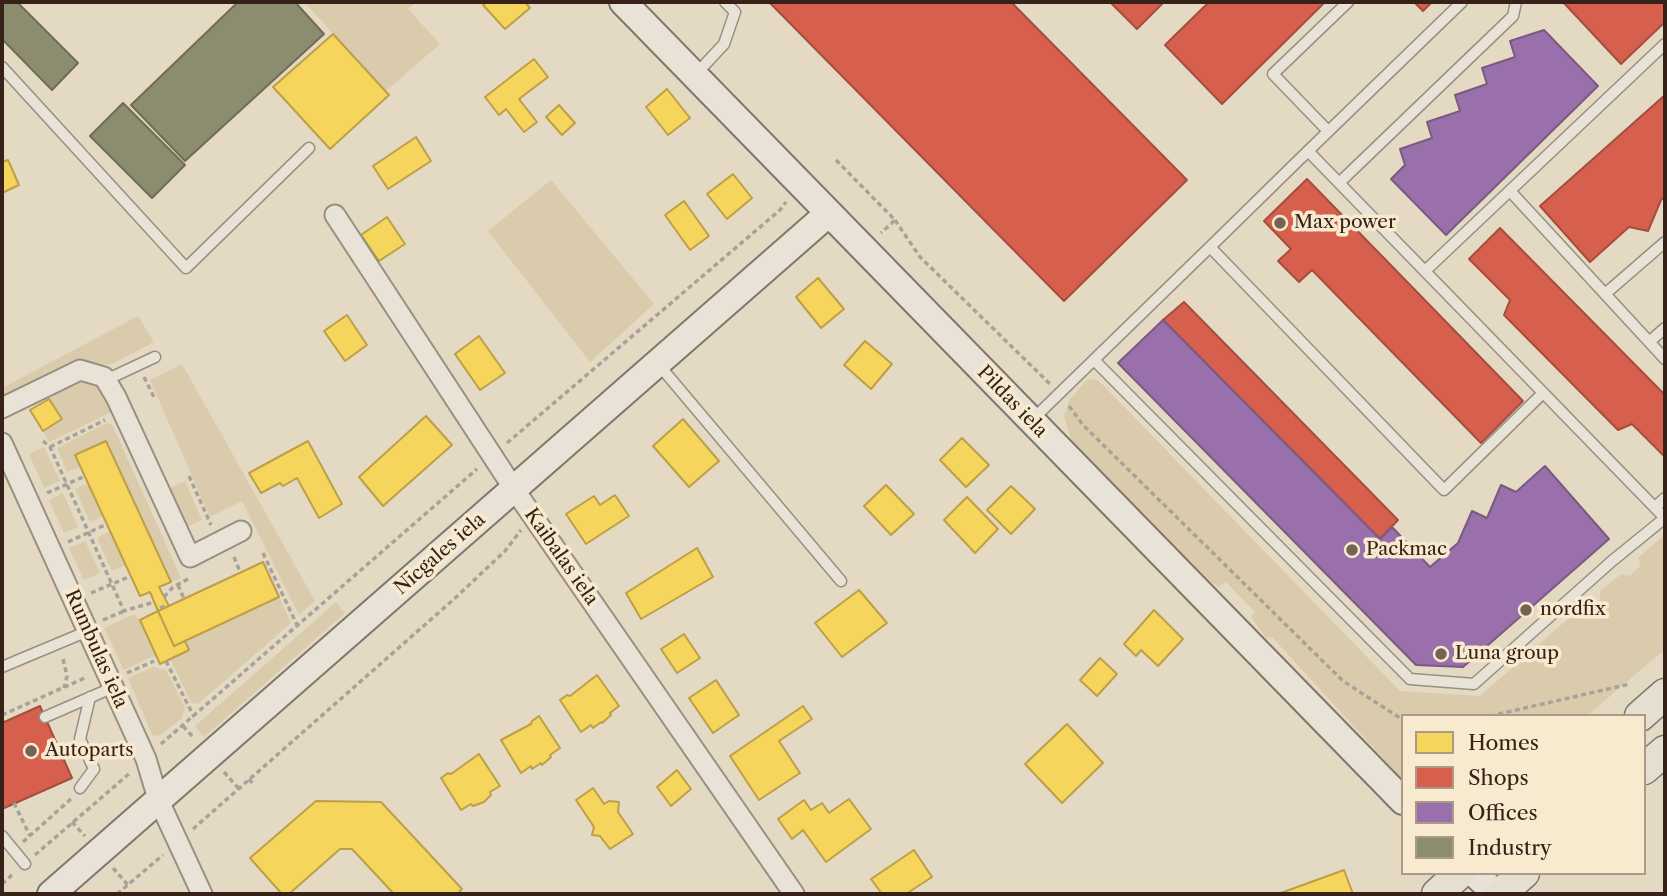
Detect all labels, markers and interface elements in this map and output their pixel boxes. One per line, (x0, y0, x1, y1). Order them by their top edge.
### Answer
place label: Max power (1294, 212, 1396, 234)
marker: Max power (1272, 215, 1288, 231)
street label: Pildas iela (972, 361, 1052, 443)
street label: Kaibalas iela (519, 504, 603, 610)
street label: Nīcgales iela (390, 508, 490, 600)
place label: Packmac (1366, 539, 1447, 561)
marker: Packmac (1344, 542, 1360, 558)
street label: Rumbulas iela (60, 586, 132, 712)
place label: nordfix (1540, 599, 1606, 621)
marker: nordfix (1518, 602, 1534, 618)
place label: Luna group (1455, 643, 1559, 665)
marker: Luna group (1433, 646, 1449, 662)
legend (1401, 714, 1646, 875)
text: Homes (1468, 730, 1539, 755)
place label: Autoparts (45, 740, 134, 762)
marker: Autoparts (23, 743, 39, 759)
text: Shops (1468, 765, 1529, 790)
text: Offices (1468, 800, 1538, 825)
text: Industry (1468, 835, 1552, 860)

